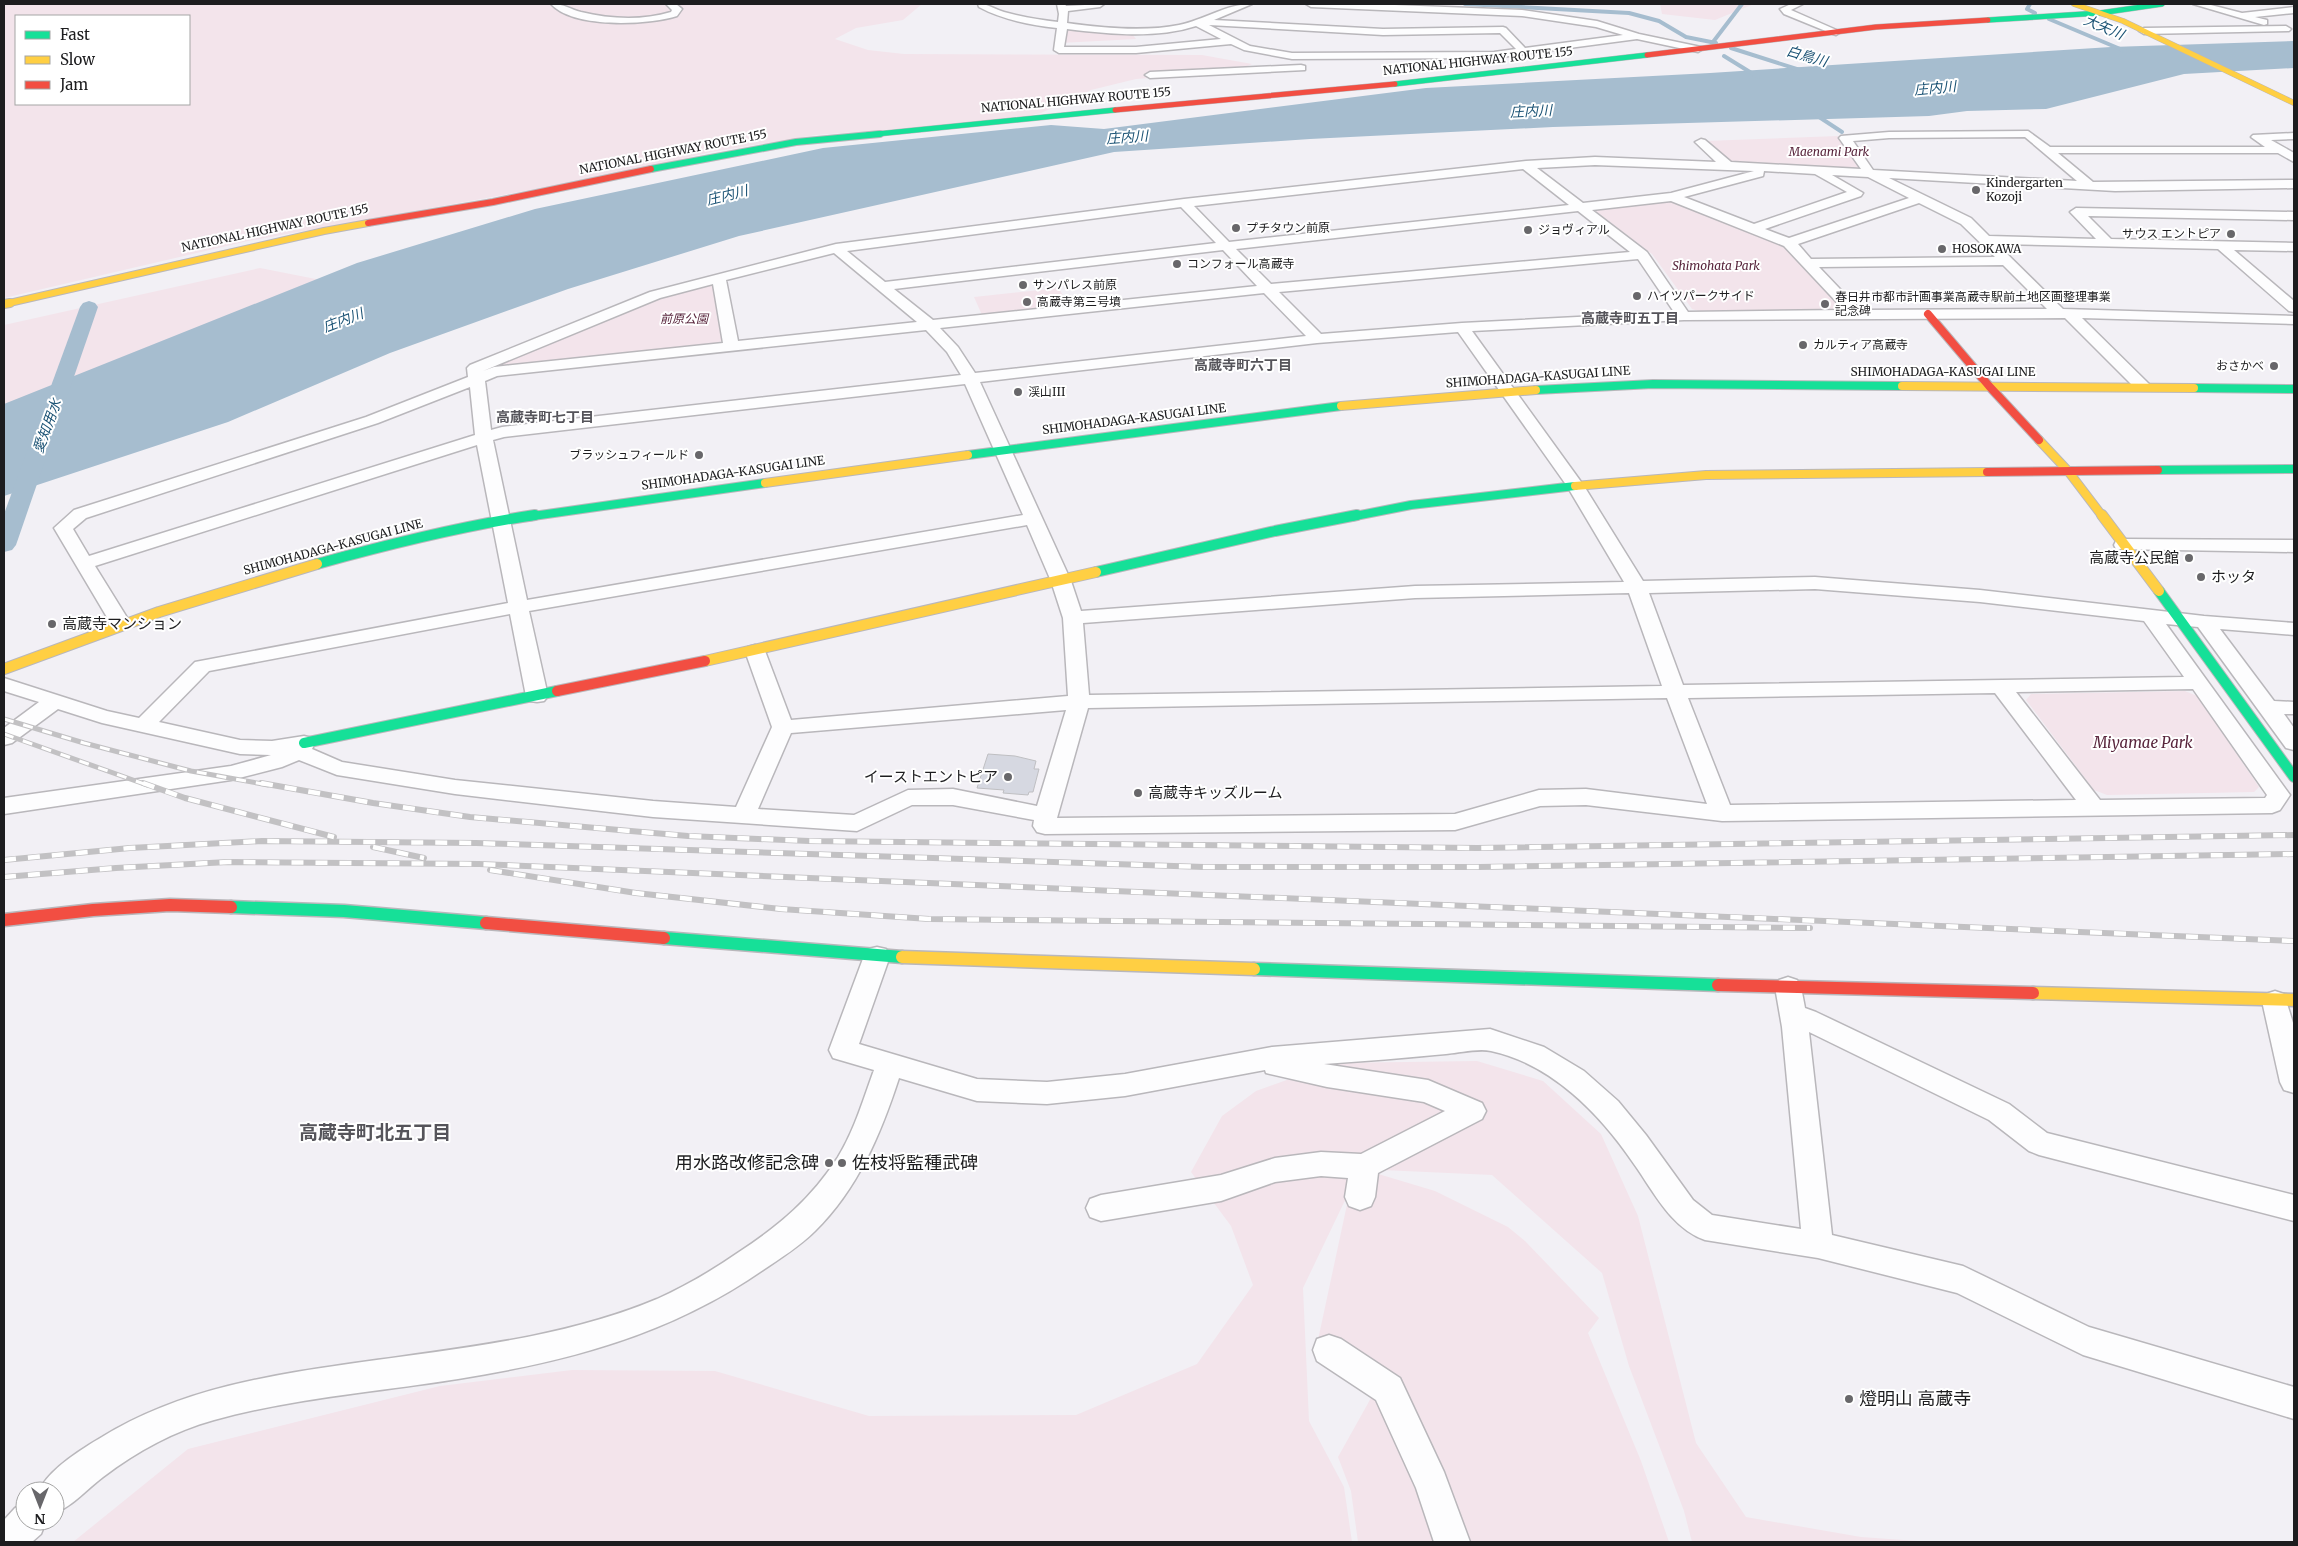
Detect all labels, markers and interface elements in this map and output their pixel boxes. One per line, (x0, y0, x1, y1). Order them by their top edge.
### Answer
water label: 大矢川 (2081, 11, 2129, 44)
legend (15, 15, 190, 105)
text: Fast (60, 25, 90, 44)
water label: 白鳥川 (1784, 42, 1832, 71)
street label: NATIONAL HIGHWAY ROUTE 155 (1382, 43, 1574, 78)
text: Slow (60, 50, 95, 69)
text: Jam (59, 75, 88, 94)
water label: 庄内川 (1913, 77, 1959, 99)
street label: NATIONAL HIGHWAY ROUTE 155 (980, 84, 1172, 115)
water label: 庄内川 (1510, 101, 1554, 121)
street label: NATIONAL HIGHWAY ROUTE 155 (578, 126, 768, 177)
water label: 庄内川 (1105, 126, 1151, 147)
park label: Maenami Park (1788, 144, 1870, 159)
place label: Kindergarten Kozoji (1986, 175, 2063, 204)
water label: 庄内川 (704, 181, 751, 209)
marker: Kindergarten Kozoji (1970, 184, 1982, 196)
street label: NATIONAL HIGHWAY ROUTE 155 (180, 200, 370, 255)
place label: プチタウン前原 (1246, 220, 1330, 235)
marker: プチタウン前原 (1230, 222, 1242, 234)
place label: ジョヴィアル (1538, 222, 1610, 237)
marker: ジョヴィアル (1522, 224, 1534, 236)
place label: サウス エントピア (2122, 226, 2221, 241)
marker: サウス エントピア (2225, 228, 2237, 240)
place label: HOSOKAWA (1952, 241, 2022, 256)
marker: HOSOKAWA (1936, 243, 1948, 255)
place label: コンフォール高蔵寺 (1187, 256, 1295, 271)
marker: コンフォール高蔵寺 (1171, 258, 1183, 270)
park label: Shimohata Park (1672, 258, 1760, 273)
place label: サンパレス前原 (1033, 277, 1117, 292)
marker: サンパレス前原 (1017, 279, 1029, 291)
place label: ハイツパークサイド (1647, 288, 1755, 303)
place label: 春日井市都市計画事業高蔵寺駅前土地区画整理事業 記念碑 (1835, 289, 2111, 318)
marker: ハイツパークサイド (1631, 290, 1643, 302)
place label: 高蔵寺第三号墳 (1037, 294, 1121, 309)
marker: 高蔵寺第三号墳 (1021, 296, 1033, 308)
marker: 春日井市都市計画事業高蔵寺駅前土地区画整理事業 記念碑 (1819, 298, 1831, 310)
water label: 庄内川 (320, 303, 368, 336)
district label: 高蔵寺町五丁目 (1581, 309, 1679, 327)
park label: 前原公園 (660, 311, 710, 326)
place label: カルティア高蔵寺 (1813, 337, 1908, 352)
marker: カルティア高蔵寺 (1797, 339, 1809, 351)
district label: 高蔵寺町六丁目 (1194, 356, 1292, 374)
place label: おさかべ (2216, 358, 2264, 373)
marker: おさかべ (2268, 360, 2280, 372)
street label: SHIMOHADAGA-KASUGAI LINE (1445, 363, 1631, 390)
street label: SHIMOHADAGA-KASUGAI LINE (1851, 364, 2036, 379)
place label: 渓山III (1028, 384, 1065, 399)
marker: 渓山III (1012, 386, 1024, 398)
water label: 愛知用水 (29, 395, 66, 455)
street label: SHIMOHADAGA-KASUGAI LINE (1041, 400, 1227, 437)
district label: 高蔵寺町七丁目 (496, 408, 594, 426)
place label: ブラッシュフィールド (569, 447, 689, 462)
marker: ブラッシュフィールド (693, 449, 705, 461)
street label: SHIMOHADAGA-KASUGAI LINE (640, 452, 826, 493)
street label: SHIMOHADAGA-KASUGAI LINE (242, 515, 424, 578)
place label: 高蔵寺公民館 (2089, 548, 2179, 567)
marker: 高蔵寺公民館 (2183, 552, 2195, 564)
place label: ホッタ (2211, 567, 2256, 586)
marker: ホッタ (2195, 571, 2207, 583)
place label: 高蔵寺マンション (62, 614, 182, 633)
marker: 高蔵寺マンション (46, 618, 58, 630)
park label: Miyamae Park (2092, 733, 2194, 752)
place label: イーストエントピア (864, 767, 998, 786)
marker: イーストエントピア (1002, 771, 1014, 783)
place label: 高蔵寺キッズルーム (1148, 783, 1283, 802)
marker: 高蔵寺キッズルーム (1132, 787, 1144, 799)
district label: 高蔵寺町北五丁目 (299, 1120, 451, 1144)
place label: 用水路改修記念碑 (675, 1151, 819, 1174)
place label: 佐枝将監種武碑 (852, 1151, 978, 1174)
marker: 用水路改修記念碑 (823, 1157, 835, 1169)
marker: 佐枝将監種武碑 (836, 1157, 848, 1169)
place label: 燈明山 高蔵寺 (1859, 1387, 1971, 1410)
marker: 燈明山 高蔵寺 (1843, 1393, 1855, 1405)
north arrow (15, 1481, 65, 1531)
text: N (34, 1510, 46, 1528)

